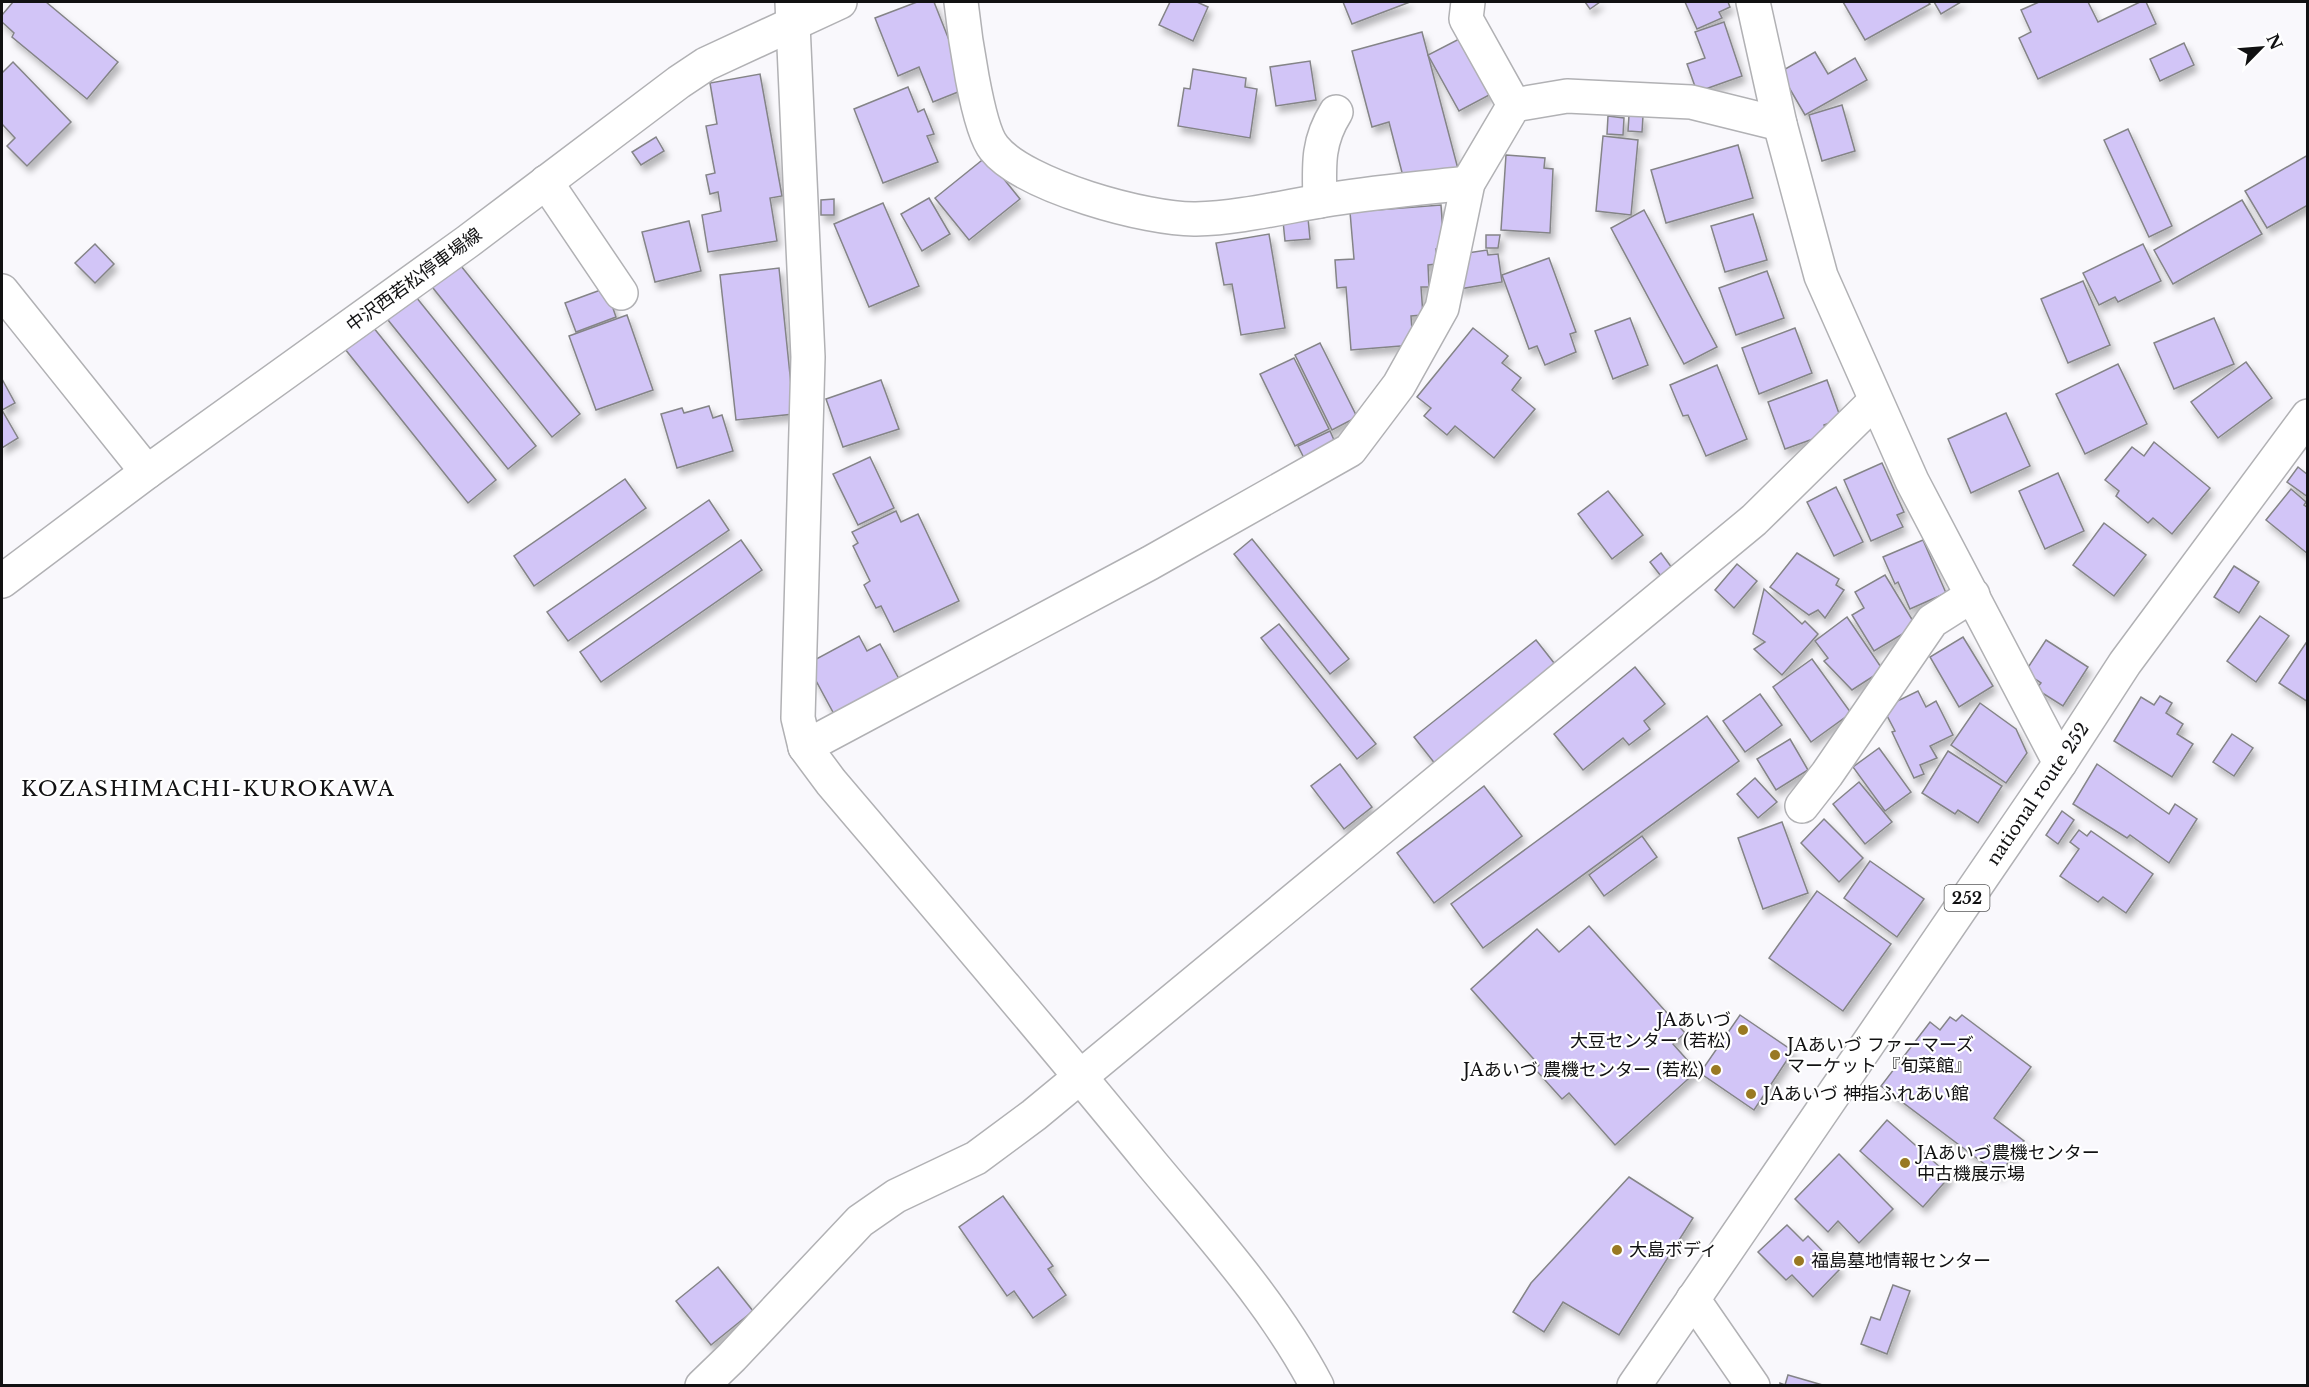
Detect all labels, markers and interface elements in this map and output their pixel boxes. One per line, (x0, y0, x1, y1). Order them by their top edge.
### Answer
north arrow (2231, 18, 2291, 78)
text: N (2262, 31, 2287, 53)
street label: 中沢西若松停車場線 (342, 223, 486, 337)
street label: national route 252 (1982, 718, 2094, 870)
district label: KOZASHIMACHI-KUROKAWA (21, 776, 395, 802)
road number: 252 (1944, 885, 1990, 911)
place label: JAあいづ 大豆センター (若松) (1570, 1009, 1731, 1052)
marker: JAあいづ 大豆センター (若松) (1736, 1023, 1750, 1037)
place label: JAあいづ ファーマーズ マーケット 『旬菜館』 (1785, 1034, 1974, 1077)
marker: JAあいづ ファーマーズ マーケット 『旬菜館』 (1768, 1048, 1782, 1062)
place label: JAあいづ 農機センター (若松) (1461, 1059, 1704, 1081)
marker: JAあいづ 農機センター (若松) (1709, 1063, 1723, 1077)
place label: JAあいづ 神指ふれあい館 (1761, 1083, 1969, 1105)
marker: JAあいづ 神指ふれあい館 (1744, 1087, 1758, 1101)
place label: JAあいづ農機センター 中古機展示場 (1915, 1142, 2100, 1185)
marker: JAあいづ農機センター 中古機展示場 (1898, 1156, 1912, 1170)
place label: 大島ボディ (1629, 1239, 1718, 1261)
marker: 大島ボディ (1610, 1243, 1624, 1257)
place label: 福島墓地情報センター (1811, 1250, 1991, 1272)
marker: 福島墓地情報センター (1792, 1254, 1806, 1268)

